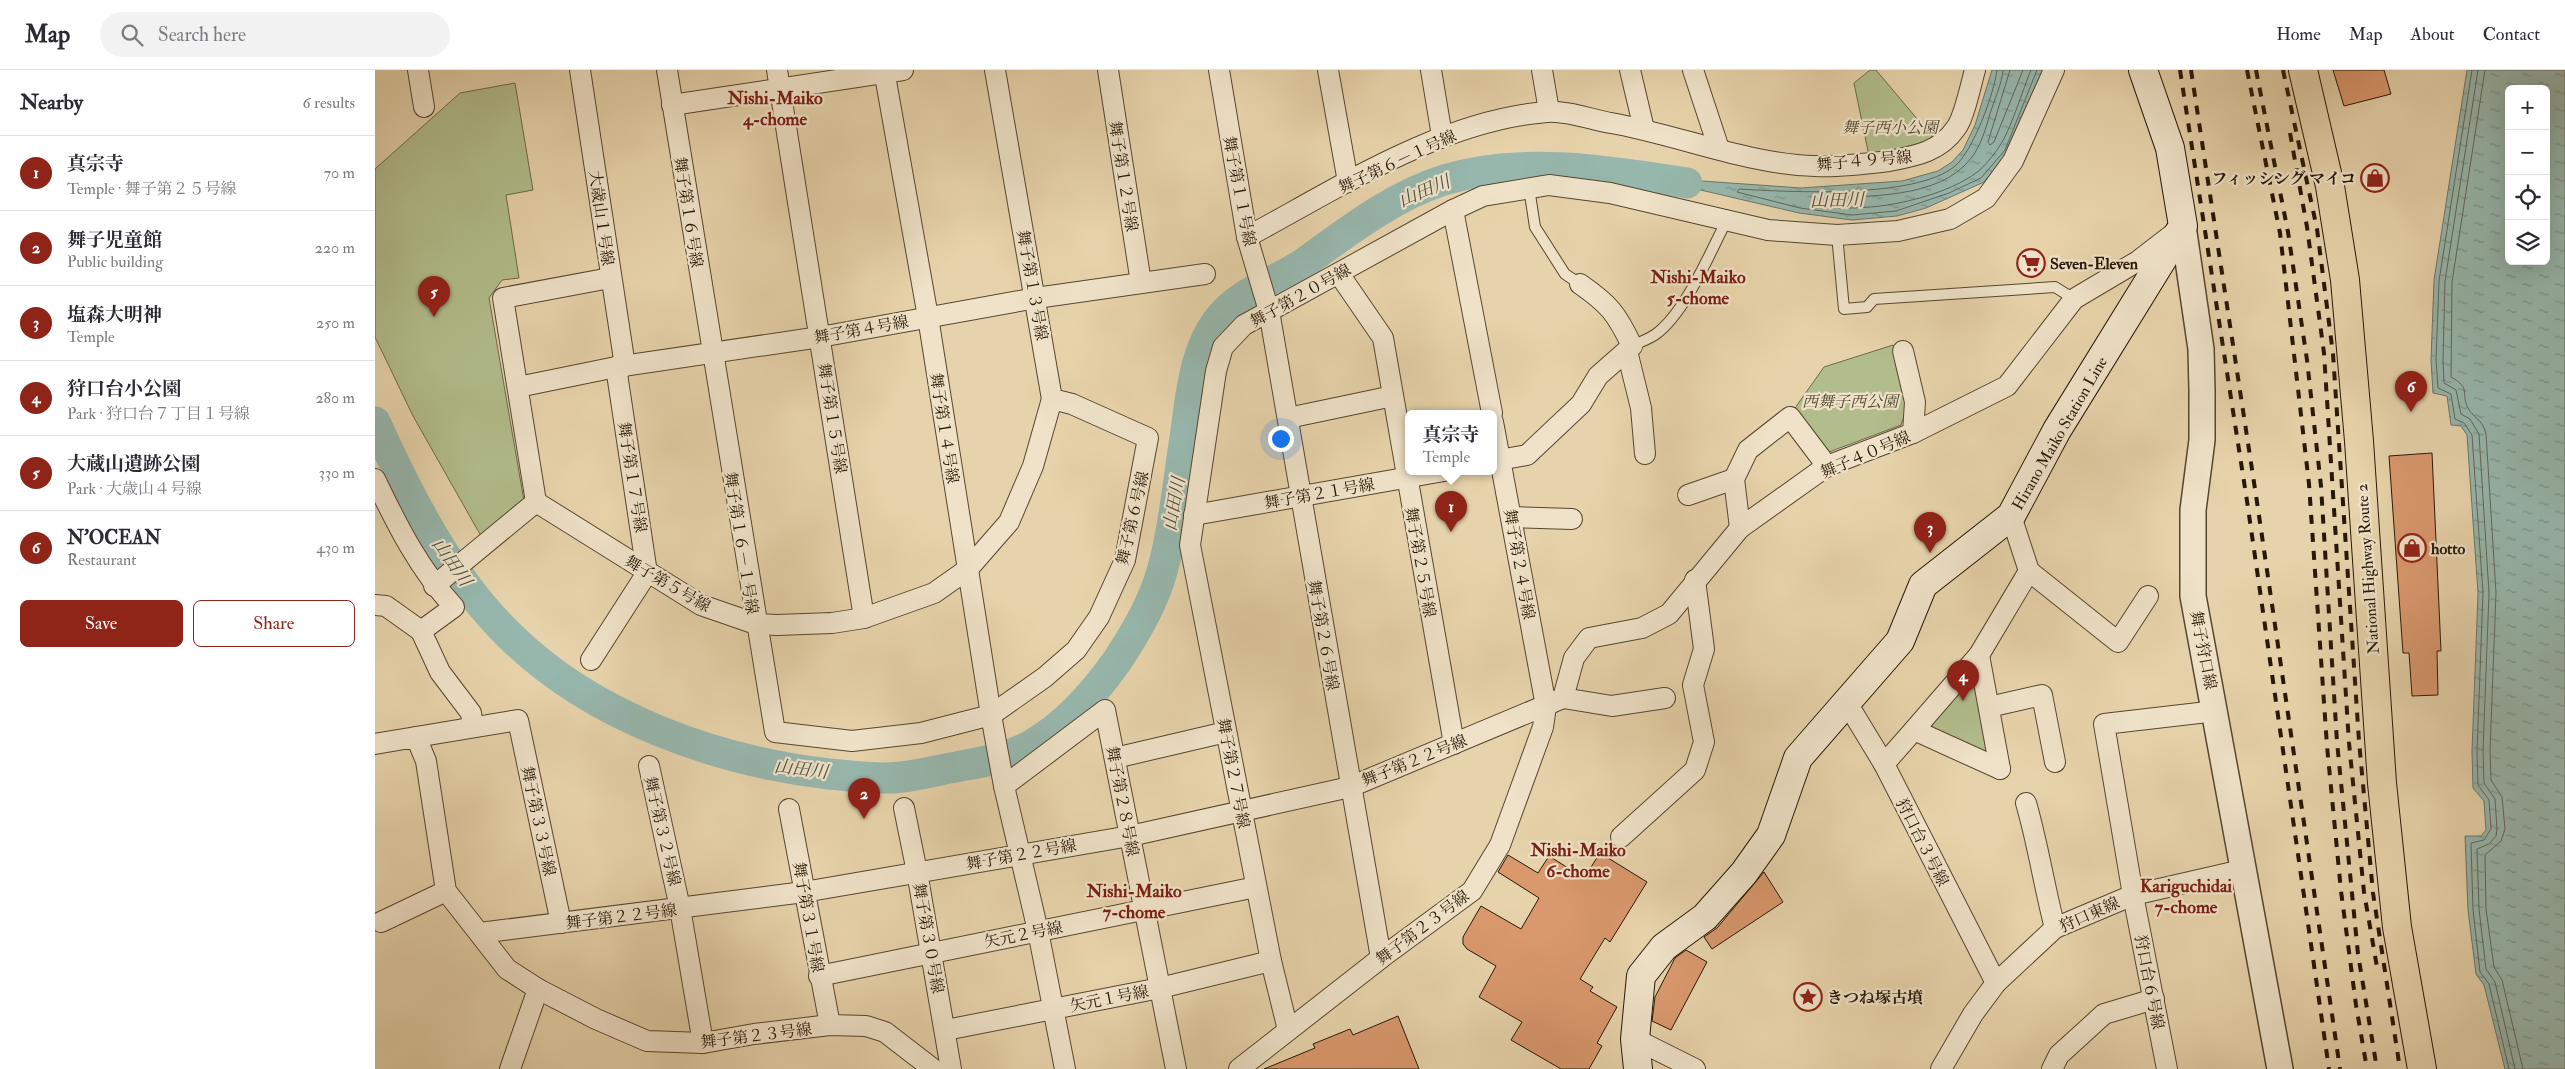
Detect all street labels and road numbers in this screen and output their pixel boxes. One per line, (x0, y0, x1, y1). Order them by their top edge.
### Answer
street label: 舞子第１２号線 (1104, 119, 1142, 233)
street label: 舞子第６－１号線 (1335, 126, 1460, 198)
street label: 舞子第１１号線 (1219, 134, 1260, 248)
street label: 舞子４９号線 (1815, 147, 1913, 175)
street label: 舞子第１６号線 (669, 155, 707, 269)
street label: 大歳山１号線 (584, 169, 618, 267)
street label: 舞子第１３号線 (1012, 228, 1052, 342)
street label: 舞子第２０号線 (1247, 260, 1354, 332)
street label: 舞子第４号線 (812, 312, 910, 348)
street label: Hirano Maiko Station Line (2008, 353, 2112, 514)
street label: 舞子第１５号線 (813, 361, 851, 475)
street label: 舞子第１４号線 (925, 371, 963, 485)
street label: 舞子第１７号線 (613, 420, 651, 534)
street label: 舞子４０号線 (1817, 427, 1913, 483)
street label: 舞子第６号線 (1112, 469, 1154, 567)
street label: 舞子第１６－１号線 (720, 470, 762, 616)
street label: 舞子第２１号線 (1262, 474, 1376, 514)
street label: National Highway Route 2 (2352, 483, 2384, 655)
street label: 舞子第２５号線 (1400, 505, 1440, 619)
street label: 舞子第２４号線 (1499, 507, 1539, 621)
street label: 舞子第５号線 (621, 551, 714, 617)
street label: 舞子第２６号線 (1303, 578, 1343, 692)
street label: 舞子狩口線 (2186, 609, 2220, 691)
street label: 舞子第２７号線 (1213, 716, 1254, 830)
street label: 舞子第２２号線 (1359, 731, 1470, 791)
street label: 舞子第２８号線 (1102, 744, 1143, 858)
street label: 舞子第３３号線 (517, 764, 559, 878)
street label: 舞子第３２号線 (640, 774, 684, 888)
street label: 狩口台３号線 (1891, 795, 1953, 890)
street label: 舞子第２２号線 (964, 835, 1078, 875)
street label: 舞子第３１号線 (788, 860, 828, 974)
street label: 舞子第３０号線 (908, 881, 948, 995)
street label: 舞子第２３号線 (1372, 886, 1473, 969)
street label: 狩口東線 (2056, 893, 2123, 937)
street label: 舞子第２２号線 (564, 900, 678, 934)
street label: 矢元２号線 (982, 918, 1064, 952)
street label: 狩口台６号線 (2130, 933, 2168, 1031)
street label: 矢元１号線 (1068, 982, 1150, 1016)
street label: 舞子第２３号線 (699, 1019, 813, 1053)

